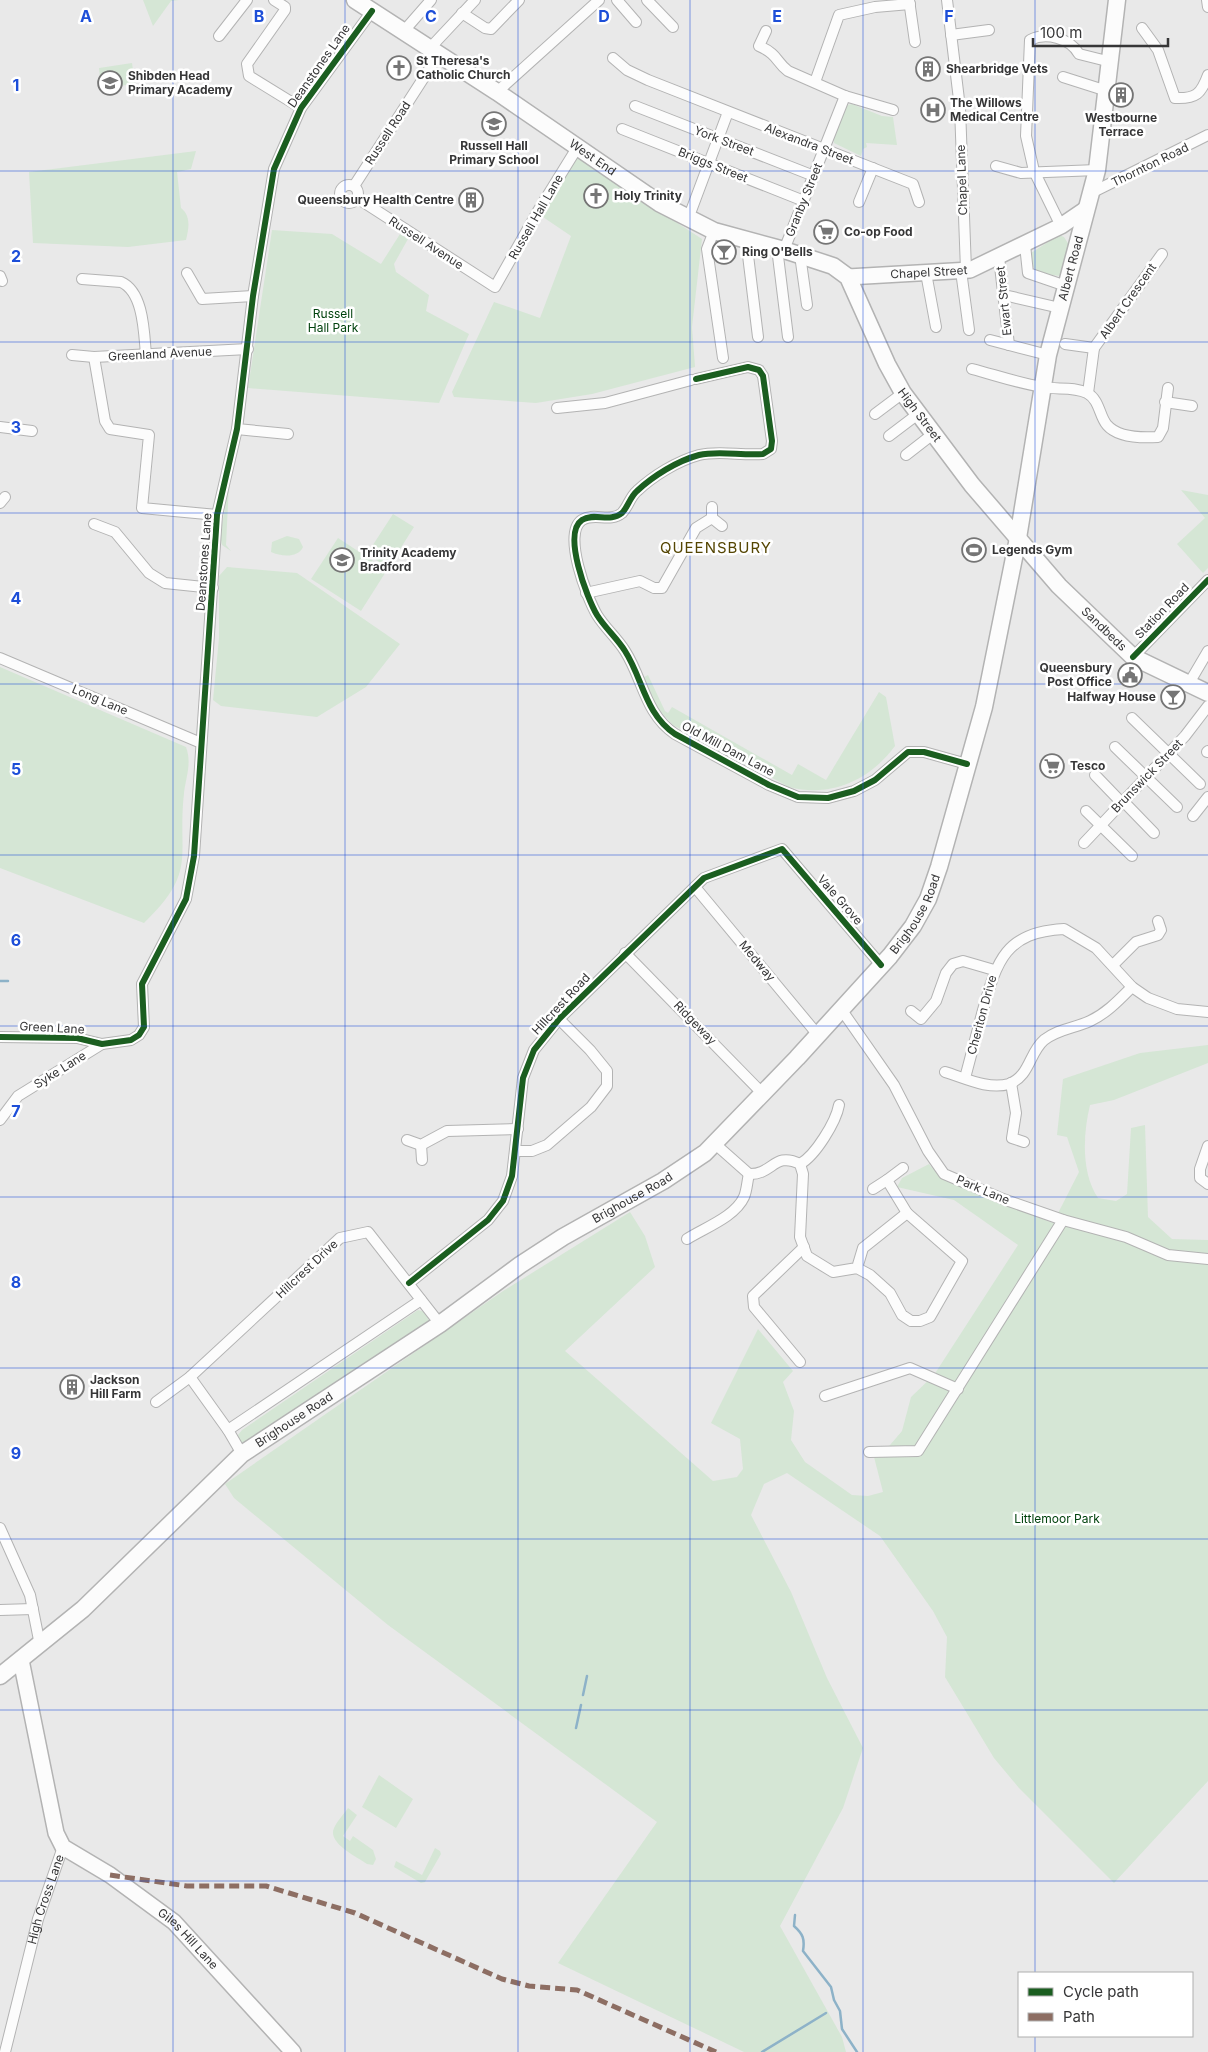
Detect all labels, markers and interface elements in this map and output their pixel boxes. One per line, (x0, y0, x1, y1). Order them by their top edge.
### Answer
text: A (80, 6, 92, 26)
text: B (254, 6, 264, 26)
text: C (425, 6, 437, 26)
text: D (598, 6, 610, 26)
text: E (772, 6, 782, 26)
text: F (944, 6, 954, 26)
scale bar (1033, 15, 1168, 47)
street label: Deanstones Lane (284, 21, 353, 110)
text: 100 m (1040, 23, 1082, 42)
place label: St Theresa's Catholic Church (416, 53, 510, 82)
church icon: St Theresa's Catholic Church (386, 55, 412, 81)
building icon: Shearbridge Vets (915, 56, 941, 82)
place label: Shearbridge Vets (946, 61, 1048, 76)
place label: Shibden Head Primary Academy (128, 68, 233, 97)
school or university icon: Shibden Head Primary Academy (97, 70, 123, 96)
text: 1 (13, 75, 19, 95)
building icon: Westbourne Terrace (1108, 82, 1134, 108)
place label: The Willows Medical Centre (950, 95, 1039, 124)
hospital icon: The Willows Medical Centre (920, 97, 946, 123)
street label: Russell Road (362, 98, 414, 167)
place label: Westbourne Terrace (1085, 110, 1157, 139)
school or university icon: Russell Hall Primary School (481, 111, 507, 137)
street label: Alexandra Street (763, 120, 856, 167)
street label: York Street (692, 122, 756, 159)
street label: West End (566, 136, 619, 178)
place label: Russell Hall Primary School (449, 138, 539, 167)
street label: Thornton Road (1109, 139, 1191, 190)
street label: Briggs Street (676, 144, 750, 185)
street label: Chapel Lane (953, 144, 970, 216)
street label: Granby Street (782, 161, 825, 239)
street label: Russell Hall Lane (505, 171, 566, 262)
church icon: Holy Trinity (583, 183, 609, 209)
building icon: Queensbury Health Centre (458, 187, 484, 213)
place label: Holy Trinity (614, 188, 683, 203)
place label: Queensbury Health Centre (298, 192, 454, 207)
street label: Russell Avenue (386, 213, 466, 272)
supermarket icon: Co-op Food (813, 219, 839, 245)
place label: Co-op Food (844, 224, 913, 239)
street label: Albert Road (1055, 234, 1086, 302)
bar icon: Ring O'Bells (711, 239, 737, 265)
place label: Ring O'Bells (742, 244, 813, 259)
text: 2 (11, 246, 21, 266)
street label: Albert Crescent (1096, 260, 1159, 341)
street label: Chapel Street (890, 262, 968, 282)
street label: Ewart Street (992, 266, 1015, 336)
park label: Russell Hall Park (308, 306, 359, 335)
street label: Greenland Avenue (108, 343, 212, 364)
street label: High Street (895, 385, 945, 445)
text: 3 (11, 417, 21, 437)
street label: Deanstones Lane (193, 512, 214, 612)
sports icon: Legends Gym (961, 537, 987, 563)
district label: QUEENSBURY (660, 538, 772, 557)
place label: Legends Gym (992, 542, 1072, 557)
place label: Trinity Academy Bradford (360, 545, 457, 574)
school or university icon: Trinity Academy Bradford (329, 547, 355, 573)
street label: Station Road (1131, 580, 1192, 642)
text: 4 (11, 588, 22, 608)
street label: Sandbeds (1079, 604, 1130, 654)
place label: Queensbury Post Office (1039, 660, 1113, 689)
public building icon: Queensbury Post Office (1117, 662, 1143, 688)
street label: Long Lane (70, 681, 130, 718)
bar icon: Halfway House (1160, 684, 1186, 710)
place label: Halfway House (1067, 689, 1156, 704)
street label: Old Mill Dam Lane (679, 718, 777, 779)
street label: Brunswick Street (1108, 736, 1186, 815)
supermarket icon: Tesco (1039, 753, 1065, 779)
place label: Tesco (1070, 758, 1105, 773)
text: 5 (11, 759, 21, 779)
street label: Vale Grove (815, 872, 866, 928)
street label: Brighouse Road (886, 872, 943, 957)
text: 6 (11, 930, 21, 950)
street label: Medway (736, 937, 779, 984)
street label: Hillcrest Road (528, 970, 593, 1037)
street label: Cheriton Drive (964, 973, 999, 1056)
street label: Ridgeway (671, 998, 720, 1048)
street label: Green Lane (19, 1018, 85, 1037)
street label: Syke Lane (31, 1048, 89, 1092)
text: 7 (11, 1101, 21, 1121)
street label: Brighouse Road (589, 1169, 675, 1226)
street label: Park Lane (954, 1172, 1012, 1208)
street label: Hillcrest Drive (273, 1236, 341, 1301)
text: 8 (11, 1272, 21, 1292)
place label: Jackson Hill Farm (90, 1372, 141, 1401)
building icon: Jackson Hill Farm (59, 1374, 85, 1400)
street label: Brighouse Road (252, 1388, 336, 1450)
text: 9 (11, 1443, 21, 1463)
park label: Littlemoor Park (1014, 1511, 1100, 1526)
street label: High Cross Lane (24, 1852, 67, 1946)
street label: Giles Hill Lane (155, 1905, 222, 1972)
legend (1018, 1972, 1193, 2037)
text: Cycle path (1063, 1982, 1139, 2001)
text: Path (1063, 2007, 1095, 2026)

